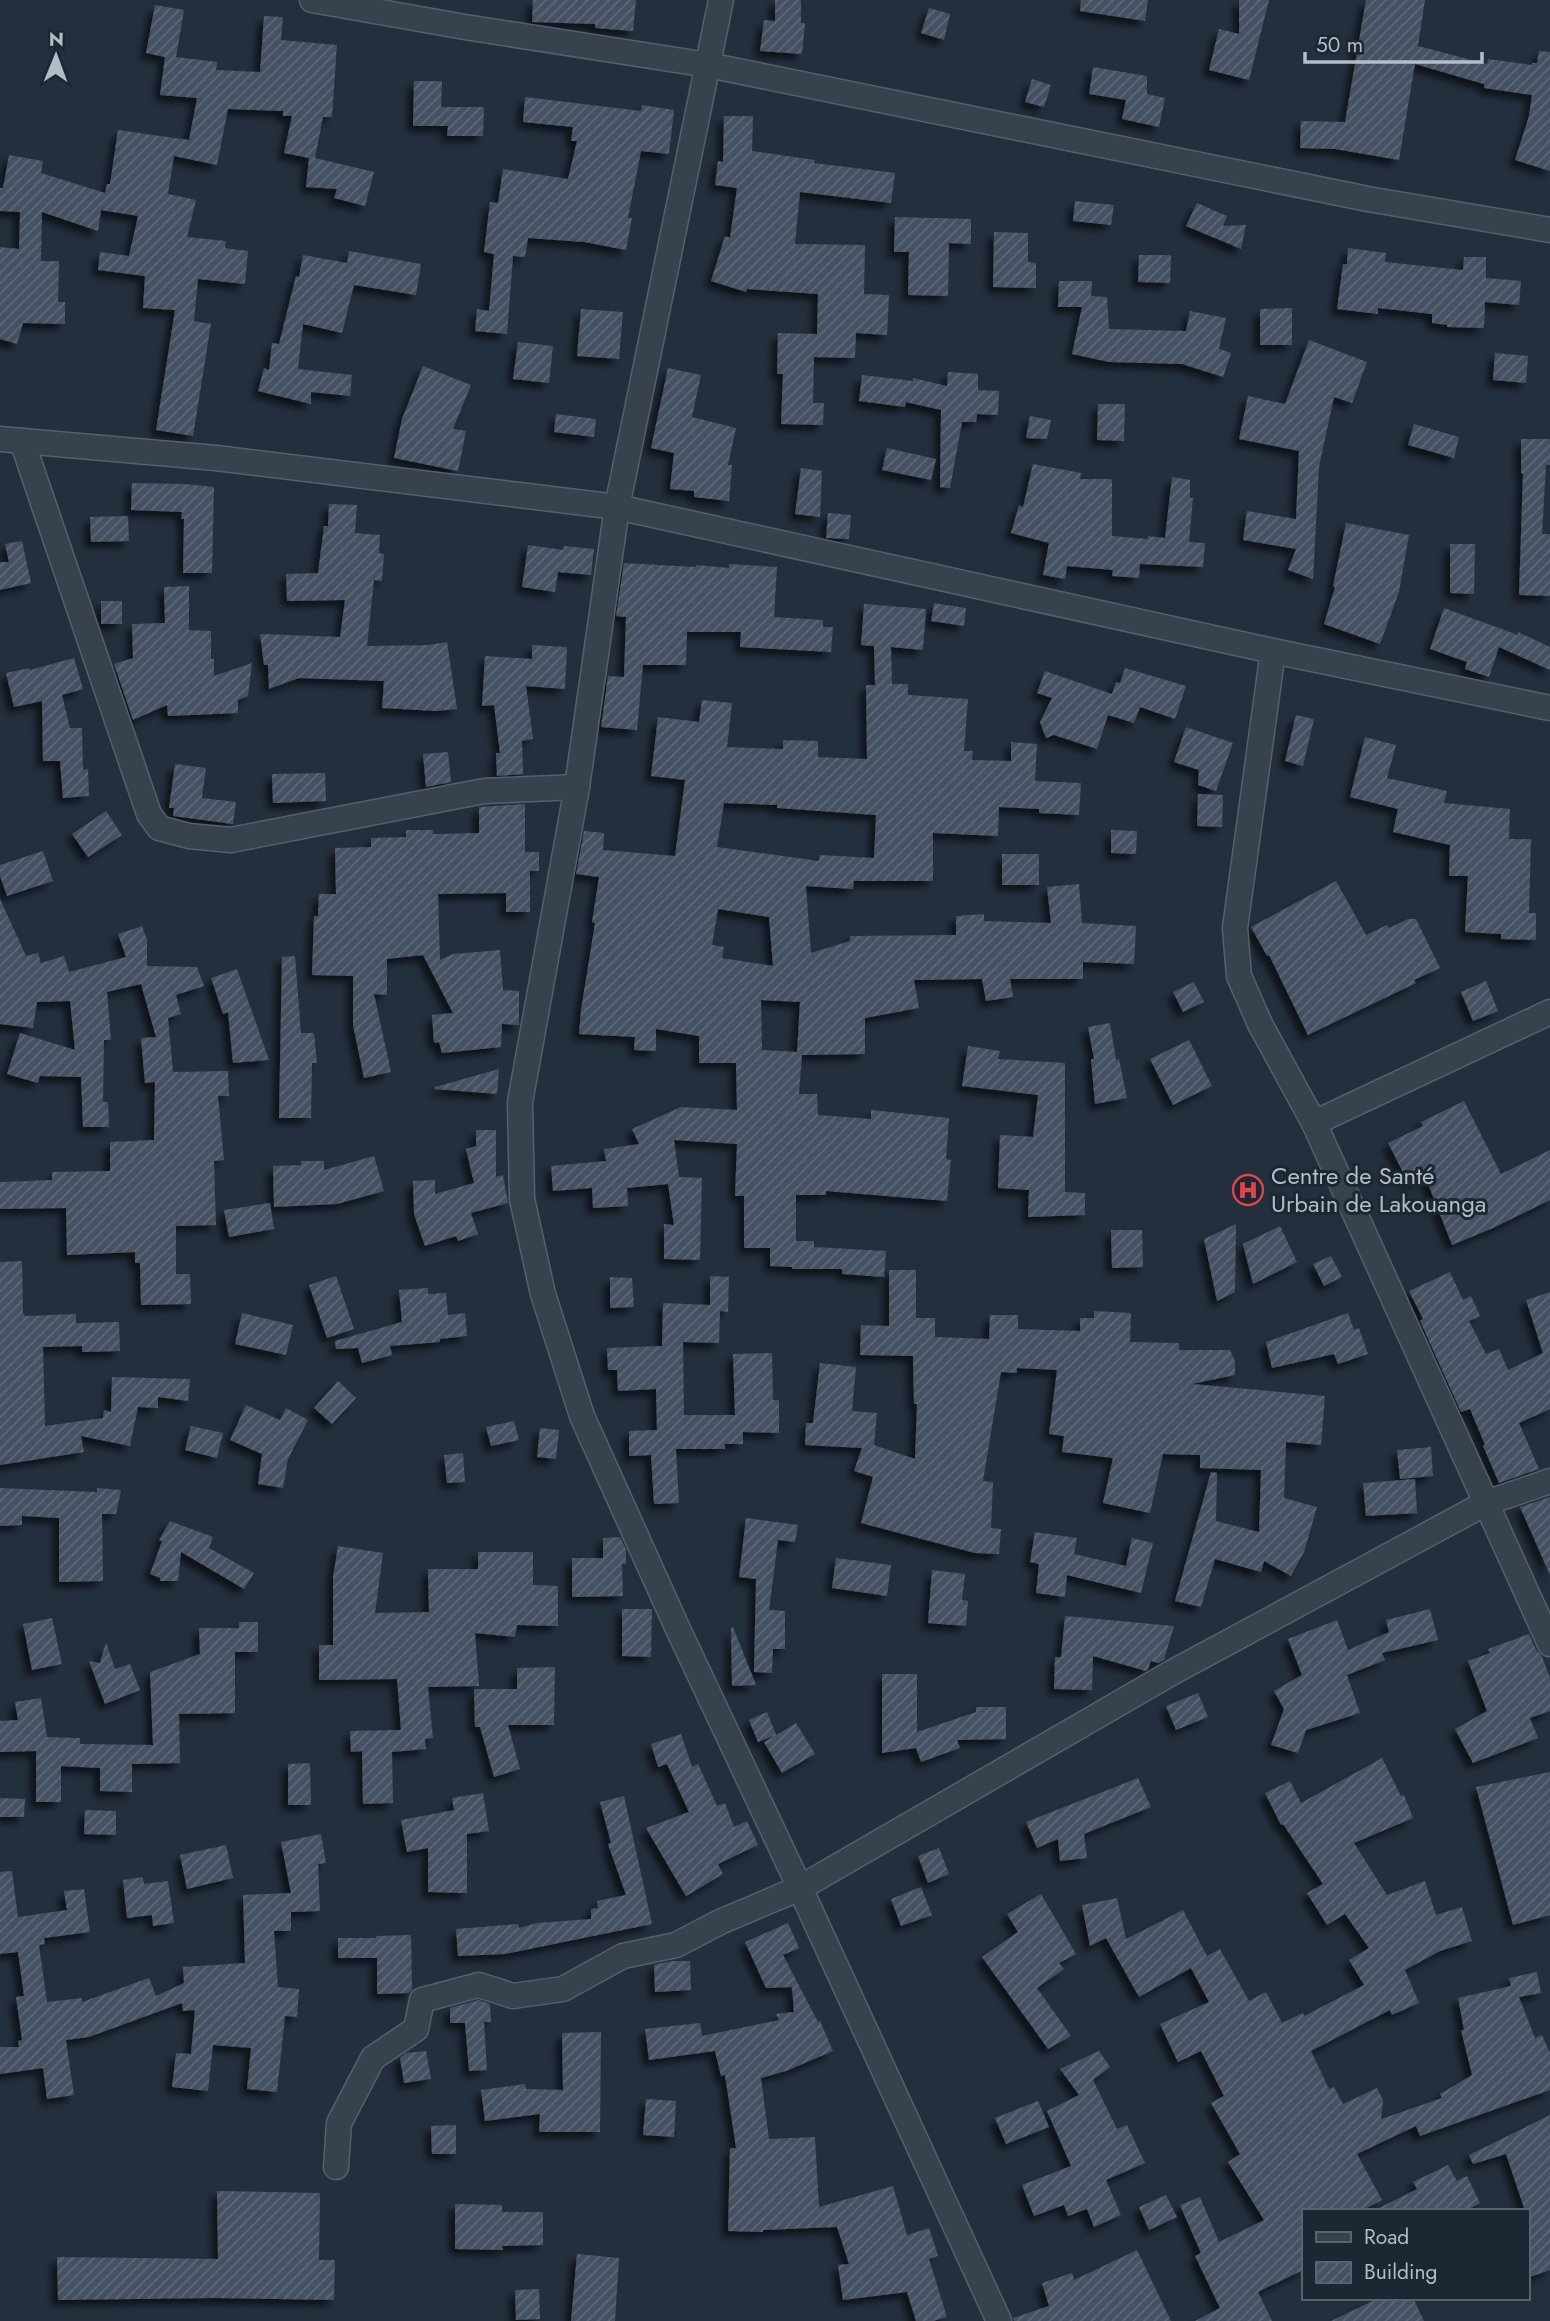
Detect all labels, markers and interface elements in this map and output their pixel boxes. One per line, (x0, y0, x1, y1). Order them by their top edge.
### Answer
north arrow (21, 21, 91, 91)
scale bar (1305, 21, 1482, 65)
text: N (49, 26, 64, 53)
text: 50 m (1316, 30, 1363, 60)
place label: Centre de Santé Urbain de Lakouanga (1271, 1158, 1486, 1221)
hospital icon: Centre de Santé Urbain de Lakouanga (1231, 1173, 1265, 1207)
legend (1302, 2209, 1529, 2300)
text: Road (1364, 2222, 1409, 2252)
text: Building (1364, 2257, 1437, 2287)

